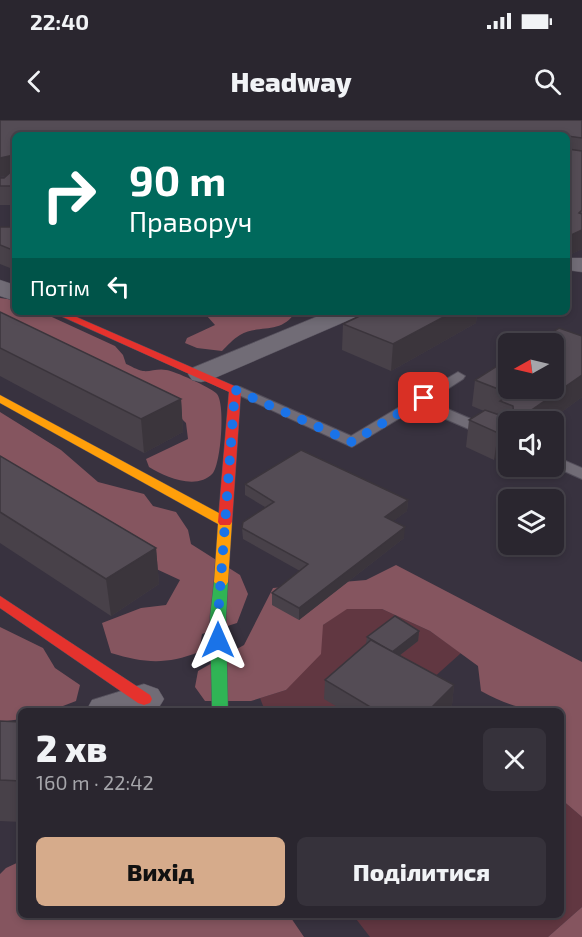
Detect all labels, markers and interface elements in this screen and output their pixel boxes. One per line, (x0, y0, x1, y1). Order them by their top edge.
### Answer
text: 22:40 (30, 8, 89, 34)
icon: back (18, 65, 51, 98)
text: Headway (230, 65, 352, 97)
icon: search (531, 65, 564, 98)
text: 90 m (129, 154, 226, 204)
icon: right (30, 156, 108, 234)
text: Праворуч (129, 205, 252, 237)
icon: left (102, 270, 135, 303)
text: Потім (30, 274, 90, 300)
north arrow (498, 333, 564, 399)
map controls (498, 333, 564, 555)
pin (398, 372, 449, 423)
icon: arrive (407, 381, 440, 414)
button: sound (498, 411, 564, 477)
button: layers (498, 489, 564, 555)
position arrow (186, 608, 250, 672)
text: 2 хв (36, 726, 107, 769)
button: close (483, 728, 546, 791)
text: 160 m · 22:42 (36, 770, 154, 794)
button: Вихід (36, 837, 285, 906)
button: Поділитися (297, 837, 546, 906)

